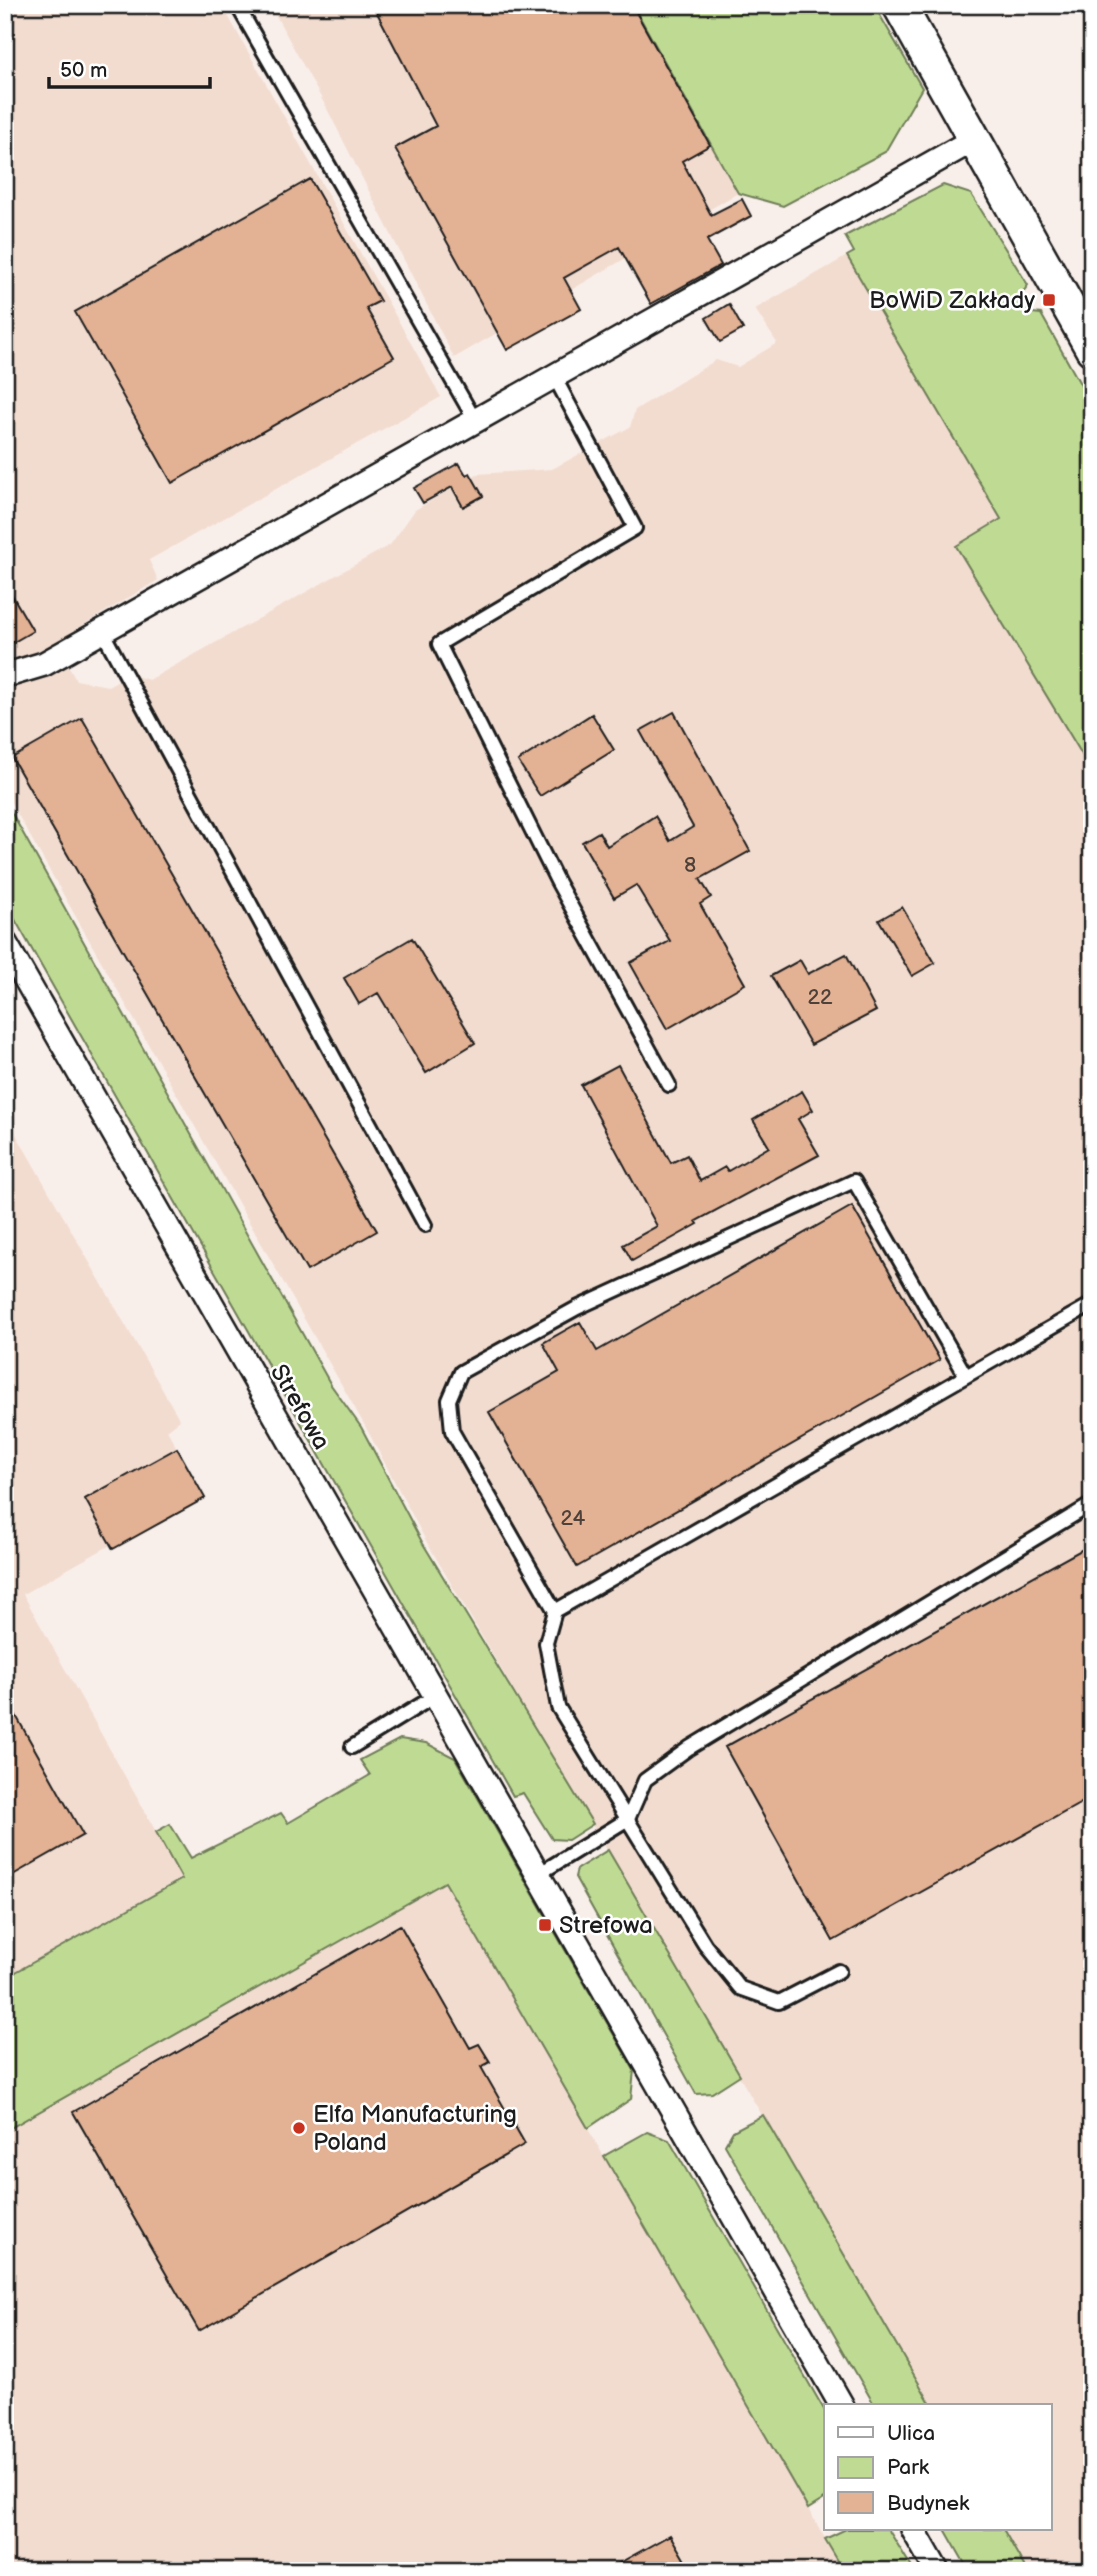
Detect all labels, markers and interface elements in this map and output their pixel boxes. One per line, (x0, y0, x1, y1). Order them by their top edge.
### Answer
scale bar (49, 46, 210, 90)
text: 50 m (60, 58, 107, 83)
place label: BoWiD Zakłady (869, 286, 1035, 315)
marker: BoWiD Zakłady (1041, 292, 1057, 308)
house number: 8 (684, 853, 696, 878)
house number: 22 (808, 985, 833, 1010)
street label: Strefowa (264, 1359, 336, 1455)
house number: 24 (561, 1506, 586, 1531)
place label: Strefowa (559, 1911, 653, 1940)
marker: Strefowa (537, 1917, 553, 1933)
place label: Elfa Manufacturing Poland (313, 2100, 517, 2157)
marker: Elfa Manufacturing Poland (291, 2120, 307, 2136)
legend (824, 2404, 1052, 2530)
text: Ulica (887, 2421, 935, 2446)
text: Park (887, 2455, 930, 2480)
text: Budynek (887, 2491, 970, 2516)

